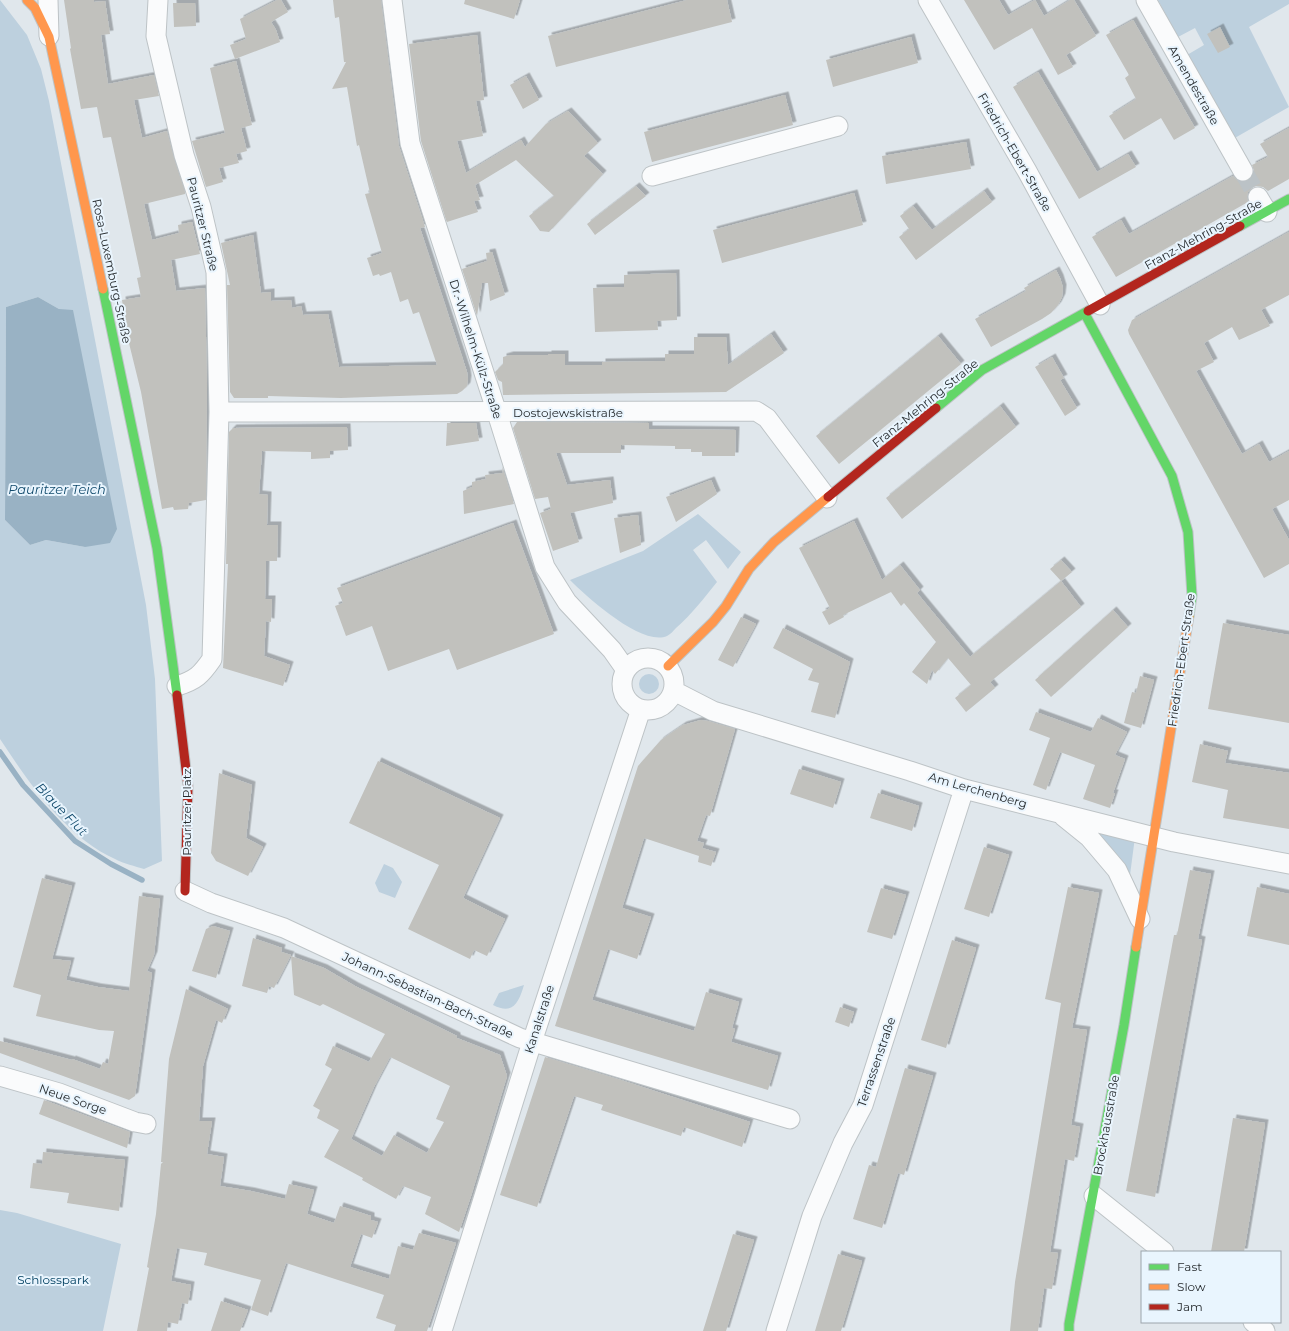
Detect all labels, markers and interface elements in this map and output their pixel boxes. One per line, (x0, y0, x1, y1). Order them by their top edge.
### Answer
street label: Amendestraße (1165, 43, 1223, 127)
street label: Friedrich-Ebert-Straße (975, 90, 1055, 214)
street label: Pauritzer Straße (184, 175, 222, 273)
street label: Franz-Mehring-Straße (1142, 195, 1264, 273)
street label: Rosa-Luxemburg-Straße (89, 197, 135, 345)
street label: Dr.-Wilhelm-Külz-Straße (446, 277, 506, 421)
street label: Franz-Mehring-Straße (869, 356, 981, 450)
street label: Dostojewskistraße (513, 405, 623, 420)
water label: Pauritzer Teich (8, 481, 106, 497)
street label: Friedrich-Ebert-Straße (1164, 592, 1198, 728)
street label: Pauritzer Platz (179, 768, 194, 856)
street label: Am Lerchenberg (927, 769, 1029, 811)
water label: Blaue Flut (33, 779, 92, 839)
street label: Johann-Sebastian-Bach-Straße (339, 948, 516, 1041)
street label: Kanalstraße (521, 983, 557, 1055)
street label: Terrassenstraße (854, 1015, 898, 1109)
street label: Brockhausstraße (1090, 1074, 1122, 1176)
street label: Neue Sorge (37, 1080, 109, 1118)
legend (1141, 1251, 1281, 1323)
text: Fast (1177, 1259, 1202, 1274)
park label: Schlosspark (17, 1272, 90, 1287)
text: Slow (1177, 1279, 1206, 1294)
text: Jam (1176, 1299, 1203, 1314)

